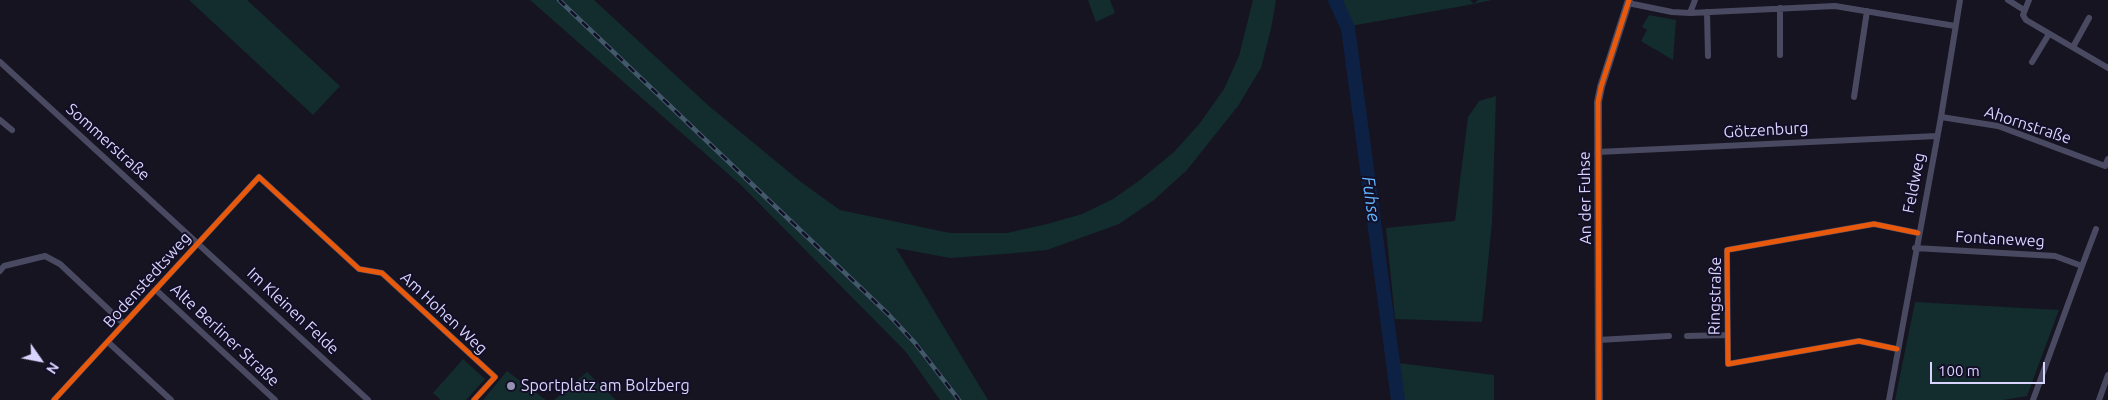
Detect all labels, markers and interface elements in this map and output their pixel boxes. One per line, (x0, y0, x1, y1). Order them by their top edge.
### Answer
street label: Sommerstraße (62, 99, 154, 185)
street label: Ahornstraße (1982, 102, 2074, 148)
street label: Götzenburg (1723, 118, 1809, 142)
street label: An der Fuhse (1575, 151, 1595, 245)
street label: Feldweg (1899, 151, 1929, 215)
water label: Fuhse (1357, 175, 1385, 223)
street label: Fontaneweg (1955, 227, 2045, 251)
street label: Bodenstedtsweg (99, 228, 195, 332)
street label: Ringstraße (1705, 257, 1725, 335)
street label: Im Kleinen Felde (243, 264, 343, 358)
street label: Am Hohen Weg (397, 268, 491, 358)
street label: Alte Berliner Straße (167, 280, 283, 390)
north arrow (15, 335, 65, 385)
scale bar (1933, 352, 2048, 384)
text: N (43, 359, 62, 377)
text: 100 m (1938, 362, 1980, 379)
place label: Sportplatz am Bolzberg (521, 376, 690, 396)
marker: Sportplatz am Bolzberg (505, 380, 517, 392)

